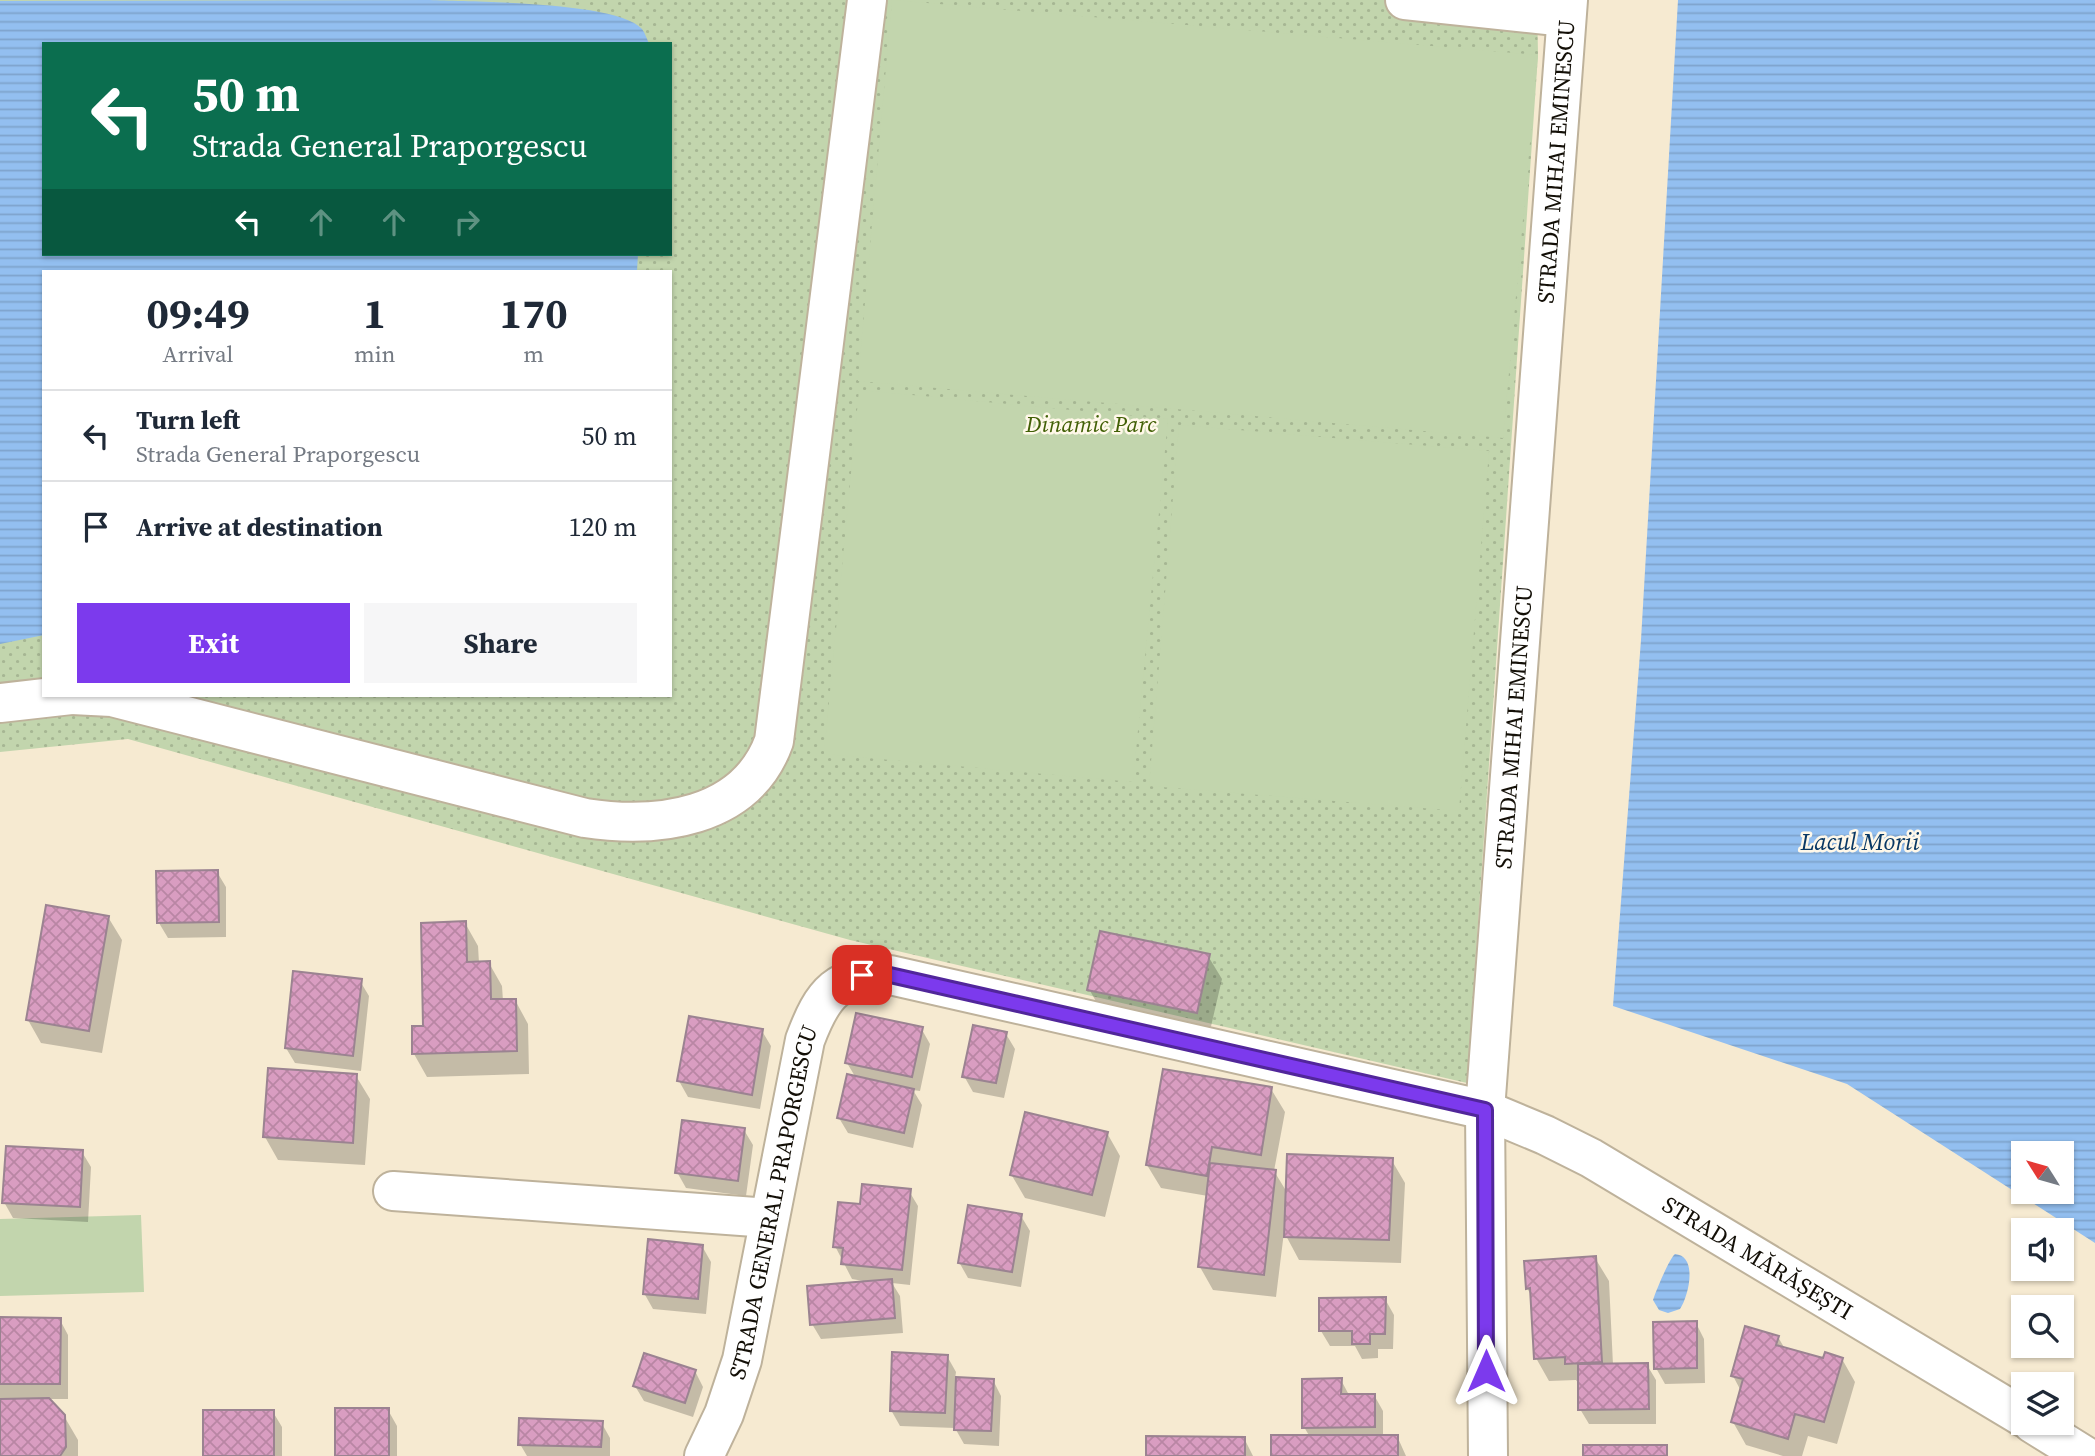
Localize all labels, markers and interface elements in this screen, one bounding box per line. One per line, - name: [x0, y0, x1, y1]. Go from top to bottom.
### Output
- street label: STRADA MIHAI EMINESCU: [1529, 19, 1582, 305]
- text: 50 m: [192, 60, 300, 127]
- icon: left: [77, 70, 168, 161]
- text: Strada General Praporgescu: [192, 124, 587, 168]
- icon: left: [229, 203, 267, 241]
- icon: ahead: [302, 203, 340, 241]
- icon: ahead: [375, 203, 413, 241]
- icon: right: [448, 203, 486, 241]
- text: 09:49: [146, 284, 250, 342]
- text: 1: [363, 284, 386, 342]
- text: 170: [500, 284, 568, 342]
- text: Arrival: [162, 338, 233, 370]
- text: min: [354, 338, 395, 370]
- text: m: [523, 338, 544, 370]
- text: Turn left: [136, 402, 240, 438]
- park label: Dinamic Parc: [1024, 408, 1157, 440]
- icon: left: [77, 417, 115, 455]
- text: 50 m: [582, 418, 637, 454]
- text: Strada General Praporgescu: [136, 438, 420, 470]
- icon: arrive: [77, 508, 115, 546]
- text: Arrive at destination: [136, 509, 383, 545]
- text: 120 m: [569, 509, 637, 545]
- street label: STRADA MIHAI EMINESCU: [1487, 584, 1540, 870]
- button: Exit: [77, 603, 350, 683]
- button: Share: [364, 603, 637, 683]
- water label: Lacul Morii: [1800, 825, 1920, 858]
- pin: [832, 945, 892, 1005]
- icon: arrive: [843, 956, 881, 994]
- street label: STRADA GENERAL PRAPORGESCU: [721, 1020, 825, 1384]
- north arrow: [2011, 1141, 2074, 1204]
- map controls: [2011, 1141, 2074, 1435]
- street label: STRADA MĂRĂȘEȘTI: [1656, 1188, 1859, 1327]
- button: sound: [2011, 1218, 2074, 1281]
- button: search: [2011, 1295, 2074, 1358]
- position arrow: [1449, 1334, 1523, 1408]
- button: layers: [2011, 1372, 2074, 1435]

